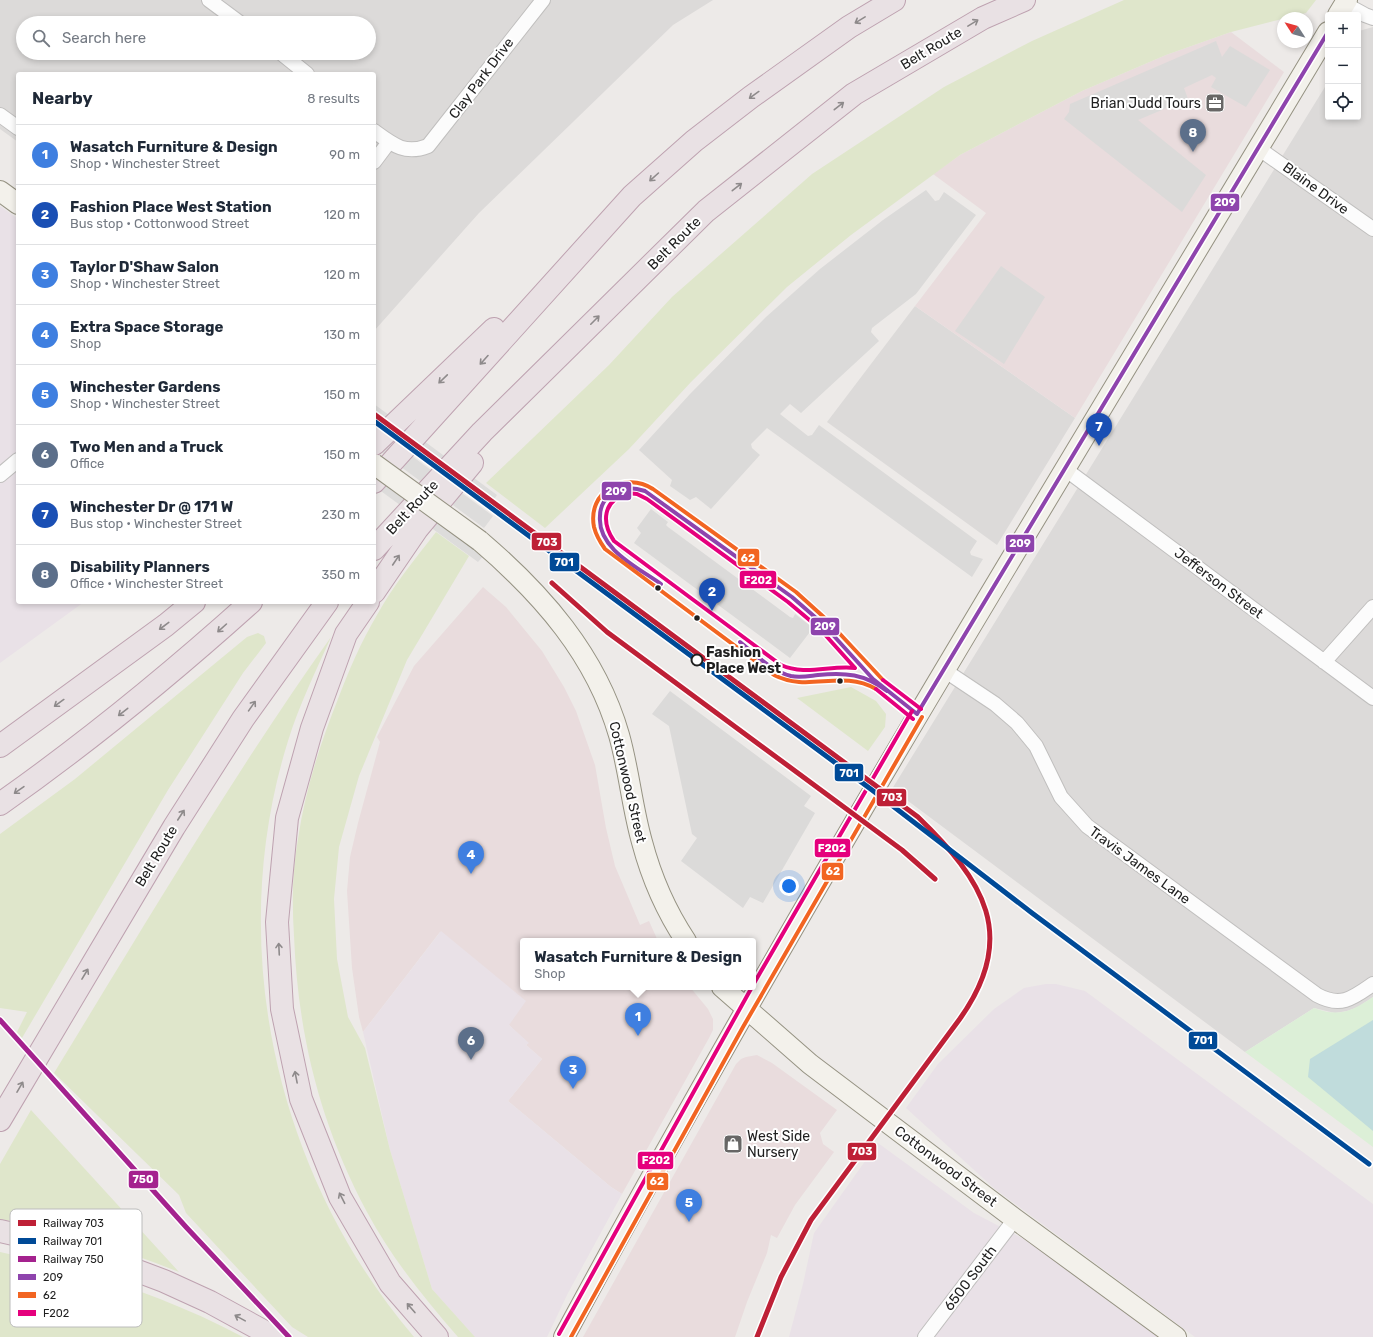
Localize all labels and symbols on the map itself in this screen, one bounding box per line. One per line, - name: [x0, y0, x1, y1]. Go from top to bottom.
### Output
- north arrow: [1277, 12, 1313, 48]
- one-way arrow: [854, 17, 866, 25]
- one-way arrow: [967, 19, 979, 27]
- street label: Belt Route: [898, 23, 965, 73]
- street label: Clay Park Drive: [445, 34, 518, 122]
- one-way arrow: [749, 91, 760, 99]
- office icon: Brian Judd Tours: [1204, 92, 1226, 114]
- place label: Brian Judd Tours: [1091, 95, 1201, 112]
- one-way arrow: [833, 102, 844, 111]
- pin: 8: [1180, 119, 1206, 152]
- street label: Blaine Drive: [1279, 159, 1352, 218]
- one-way arrow: [648, 173, 659, 182]
- one-way arrow: [731, 182, 742, 191]
- line badge: 209: [1210, 193, 1240, 212]
- text: 209: [1214, 196, 1236, 209]
- street label: Belt Route: [644, 213, 705, 274]
- one-way arrow: [590, 315, 600, 325]
- one-way arrow: [479, 355, 489, 365]
- one-way arrow: [437, 374, 448, 383]
- pin: 7: [1086, 413, 1112, 446]
- street label: Belt Route: [383, 476, 442, 538]
- line badge: 209: [601, 481, 632, 501]
- text: 209: [605, 485, 627, 498]
- line badge: 703: [531, 532, 562, 551]
- line badge: 209: [1005, 534, 1035, 553]
- text: 703: [536, 536, 558, 549]
- text: 209: [1009, 537, 1031, 550]
- street label: Jefferson Street: [1171, 544, 1267, 623]
- line badge: 62: [737, 548, 760, 567]
- line badge: 701: [549, 552, 580, 572]
- text: 62: [741, 552, 755, 565]
- one-way arrow: [392, 555, 400, 566]
- text: 701: [554, 556, 574, 569]
- line badge: F202: [739, 570, 777, 589]
- text: F202: [744, 574, 772, 587]
- pin: 2: [699, 578, 725, 611]
- unlabelled marker: [653, 583, 663, 593]
- unlabelled marker: [692, 613, 702, 623]
- line badge: 209: [810, 617, 840, 636]
- text: 209: [814, 620, 836, 633]
- one-way arrow: [158, 622, 169, 631]
- one-way arrow: [217, 623, 227, 633]
- place label: Fashion Place West: [706, 644, 782, 677]
- marker: Fashion Place West: [690, 653, 704, 667]
- unlabelled marker: [835, 676, 845, 686]
- one-way arrow: [53, 699, 64, 707]
- one-way arrow: [248, 701, 256, 712]
- one-way arrow: [117, 707, 128, 716]
- street label: Cottonwood Street: [605, 720, 650, 845]
- line badge: 701: [834, 763, 864, 782]
- text: 701: [839, 767, 859, 780]
- one-way arrow: [14, 786, 25, 794]
- line badge: 703: [876, 788, 907, 807]
- text: 703: [881, 791, 903, 804]
- one-way arrow: [177, 810, 185, 821]
- street label: Belt Route: [132, 822, 181, 890]
- street label: Travis James Lane: [1086, 823, 1194, 908]
- line badge: F202: [814, 838, 851, 858]
- pin: 4: [458, 841, 484, 874]
- text: F202: [818, 842, 846, 855]
- line badge: 62: [821, 862, 844, 881]
- text: 62: [826, 865, 840, 878]
- your location: [779, 876, 799, 896]
- one-way arrow: [275, 943, 282, 956]
- one-way arrow: [82, 968, 90, 980]
- pin: 1: [625, 1003, 651, 1036]
- pin: 6: [458, 1027, 484, 1060]
- line badge: 701: [1188, 1031, 1218, 1050]
- text: 701: [1193, 1034, 1213, 1047]
- pin: 3: [560, 1056, 586, 1089]
- one-way arrow: [292, 1071, 300, 1084]
- one-way arrow: [16, 1081, 24, 1093]
- street label: Cottonwood Street: [891, 1122, 1001, 1211]
- place label: West Side Nursery: [747, 1128, 810, 1161]
- shop icon: West Side Nursery: [722, 1133, 744, 1155]
- line badge: 703: [847, 1142, 877, 1161]
- text: 703: [851, 1145, 873, 1158]
- line badge: F202: [637, 1151, 674, 1170]
- text: F202: [642, 1154, 670, 1167]
- line badge: 750: [128, 1170, 159, 1189]
- line badge: 62: [646, 1172, 669, 1191]
- text: 750: [133, 1173, 153, 1186]
- text: 62: [650, 1175, 664, 1188]
- pin: 5: [676, 1189, 702, 1222]
- one-way arrow: [337, 1193, 345, 1205]
- legend: [10, 1209, 142, 1327]
- text: Railway 703: [43, 1217, 104, 1230]
- text: Railway 701: [43, 1235, 102, 1248]
- street label: 6500 South: [940, 1242, 1000, 1314]
- text: Railway 750: [43, 1253, 104, 1266]
- text: 209: [43, 1271, 63, 1284]
- text: 62: [43, 1289, 56, 1302]
- one-way arrow: [407, 1302, 416, 1313]
- text: F202: [43, 1307, 69, 1320]
- one-way arrow: [234, 1314, 246, 1321]

